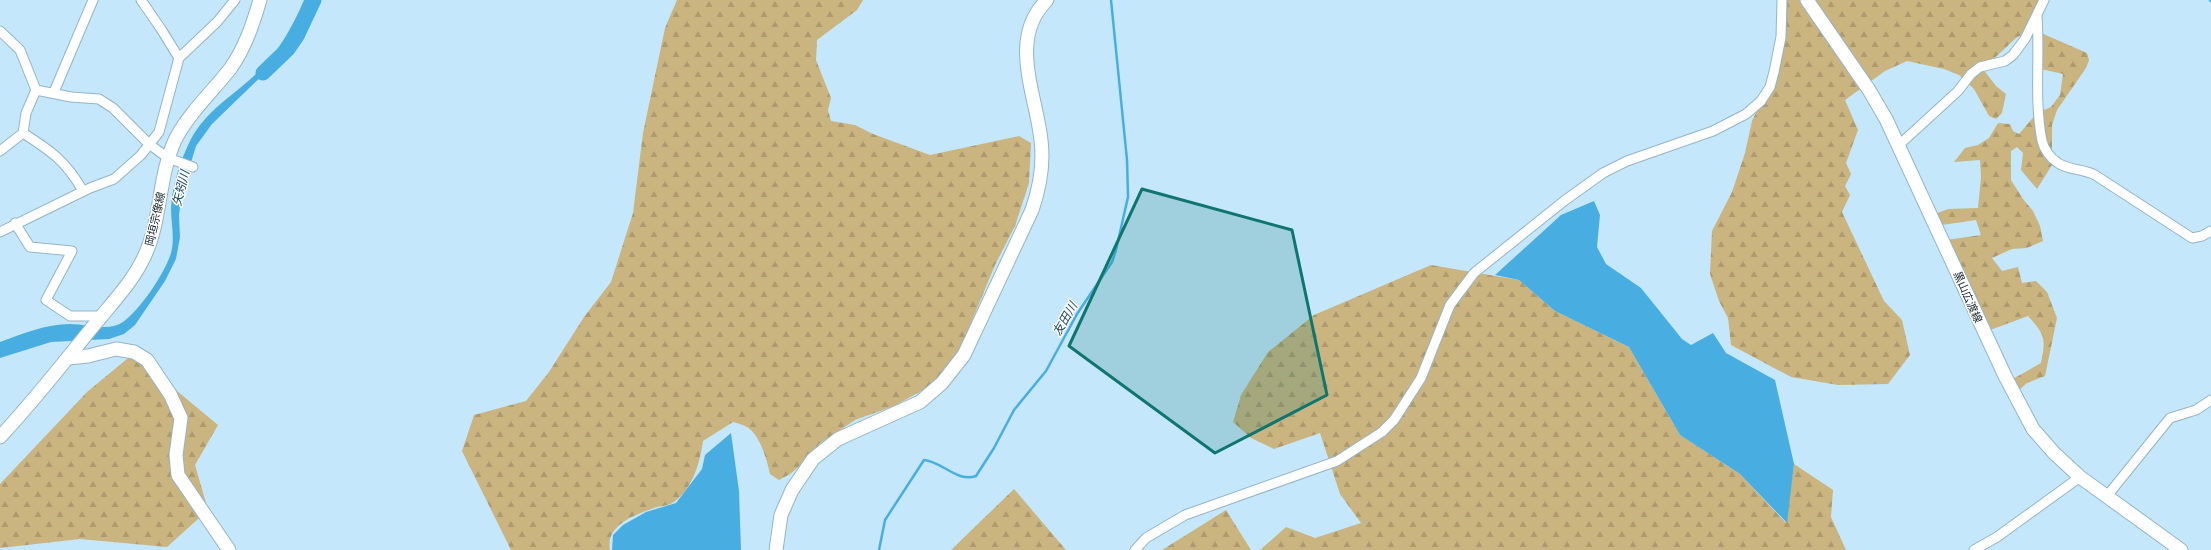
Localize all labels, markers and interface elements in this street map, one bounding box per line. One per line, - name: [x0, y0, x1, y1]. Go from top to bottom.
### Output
- water label: 矢矧川: [170, 167, 195, 208]
- street label: 岡垣宗像線: [143, 191, 169, 248]
- street label: 黒山広渡線: [1950, 269, 1985, 325]
- water label: 友田川: [1050, 298, 1083, 339]

